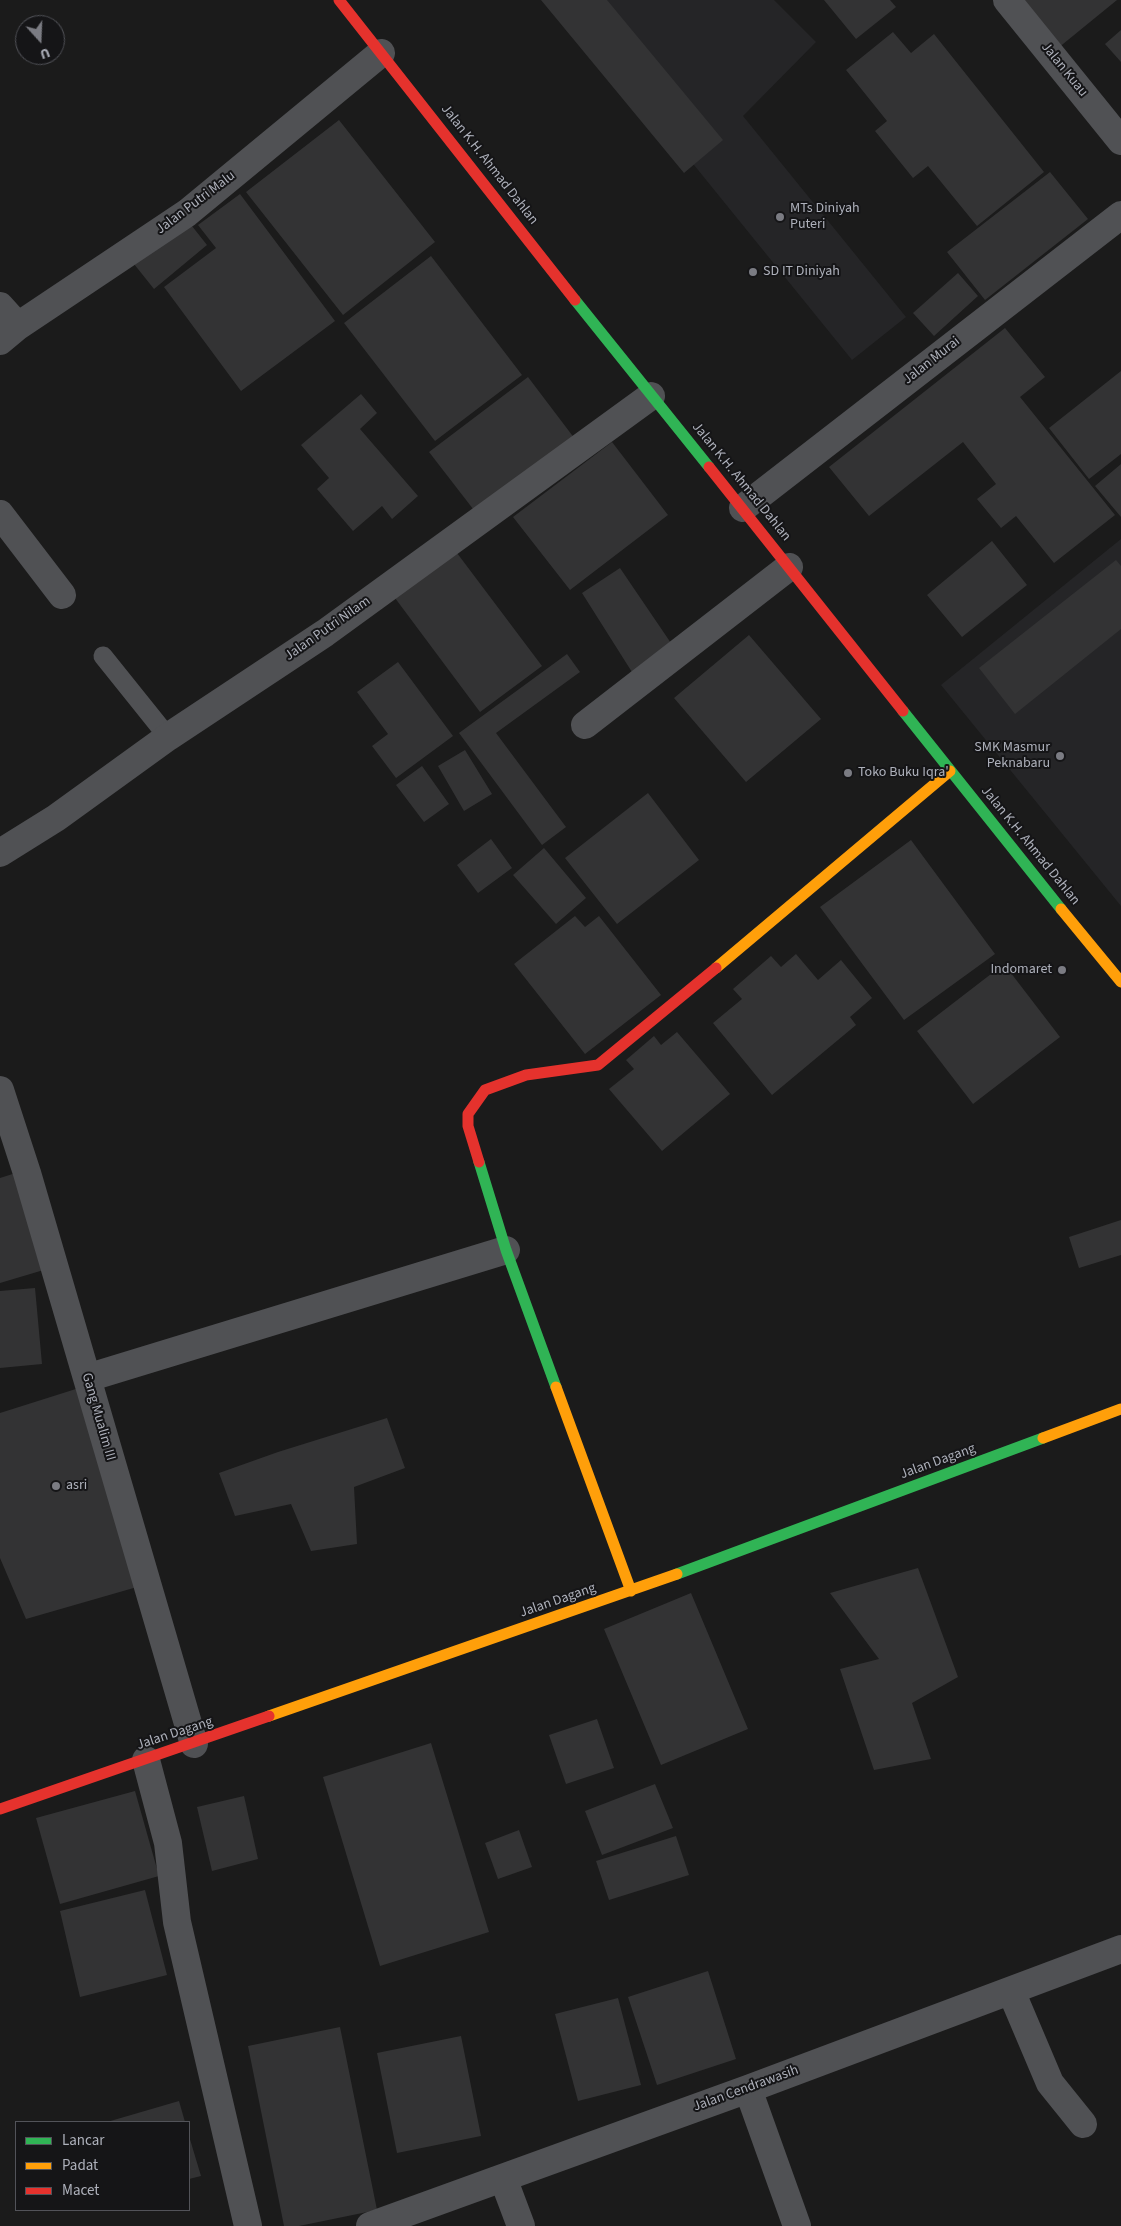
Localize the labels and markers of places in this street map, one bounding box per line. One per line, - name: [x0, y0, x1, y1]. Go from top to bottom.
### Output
- place label: MTs Diniyah Puteri: [790, 201, 860, 233]
- marker: MTs Diniyah Puteri: [774, 211, 786, 223]
- place label: SD IT Diniyah: [763, 264, 840, 280]
- marker: SD IT Diniyah: [747, 266, 759, 278]
- place label: SMK Masmur Peknabaru: [974, 740, 1050, 772]
- marker: SMK Masmur Peknabaru: [1054, 750, 1066, 762]
- place label: Toko Buku Iqra': [858, 765, 949, 781]
- marker: Toko Buku Iqra': [842, 767, 854, 779]
- place label: Indomaret: [990, 962, 1052, 978]
- marker: Indomaret: [1056, 964, 1068, 976]
- place label: asri: [66, 1478, 87, 1494]
- marker: asri: [50, 1480, 62, 1492]

